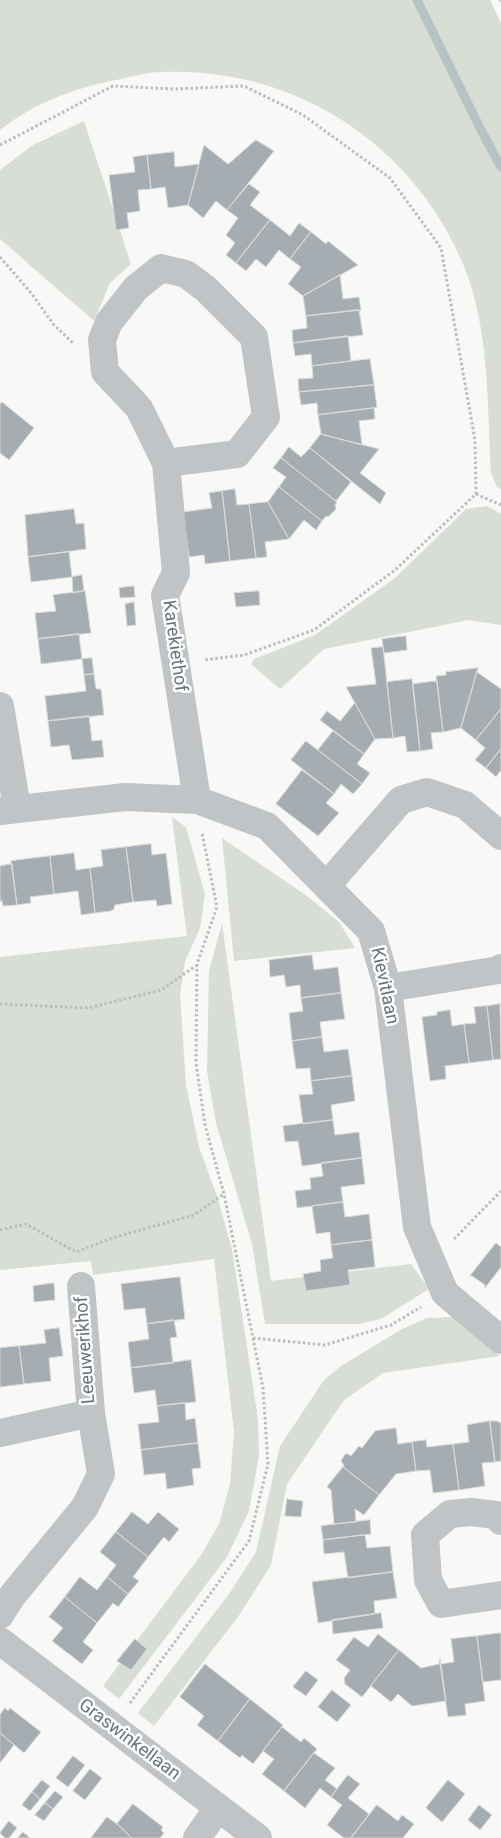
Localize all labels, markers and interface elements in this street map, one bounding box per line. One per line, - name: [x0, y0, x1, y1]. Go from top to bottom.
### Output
- street label: Karekiethof: [157, 599, 191, 693]
- street label: Kievitlaan: [365, 946, 403, 1026]
- street label: Leeuwerikhof: [71, 1295, 101, 1405]
- street label: Graswinkellaan: [74, 1695, 184, 1785]

